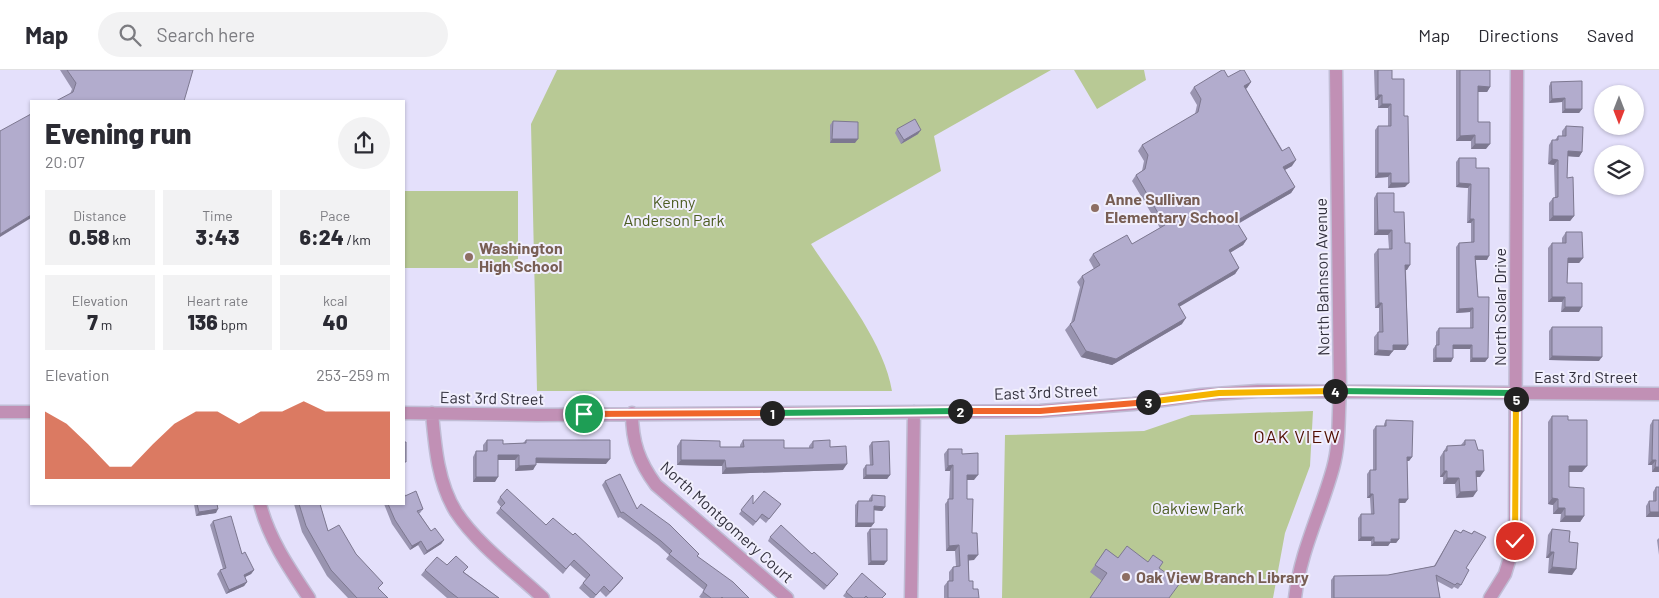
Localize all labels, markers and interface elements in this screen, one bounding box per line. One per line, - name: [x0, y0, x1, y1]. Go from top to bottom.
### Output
- search box: [98, 12, 448, 57]
- text: Map: [25, 20, 68, 49]
- icon: search: [116, 21, 144, 49]
- text: Search here: [156, 23, 255, 46]
- text: Map: [1418, 24, 1450, 46]
- text: Directions: [1478, 24, 1559, 46]
- text: Saved: [1587, 24, 1634, 46]
- north arrow: [1594, 85, 1644, 135]
- map controls: [1594, 85, 1644, 195]
- text: Evening run: [45, 116, 191, 150]
- button: share: [338, 117, 390, 169]
- button: layers: [1594, 145, 1644, 195]
- text: 20:07: [45, 152, 85, 171]
- place label: Anne Sullivan Elementary School: [1105, 189, 1239, 226]
- park label: Kenny Anderson Park: [624, 192, 724, 229]
- street label: North Bahnson Avenue: [1311, 198, 1332, 356]
- marker: Anne Sullivan Elementary School: [1089, 202, 1101, 214]
- text: Distance: [73, 207, 127, 224]
- text: Time: [202, 207, 233, 224]
- text: Pace: [320, 207, 350, 224]
- text: 0.58: [69, 224, 109, 249]
- text: 3:43: [196, 224, 239, 249]
- text: 6:24: [300, 224, 344, 249]
- text: km: [109, 231, 131, 248]
- text: /km: [344, 231, 371, 248]
- place label: Washington High School: [479, 238, 563, 275]
- street label: North Solar Drive: [1490, 248, 1509, 366]
- marker: Washington High School: [463, 251, 475, 263]
- text: Elevation: [72, 292, 128, 309]
- text: Heart rate: [187, 292, 248, 309]
- text: kcal: [323, 292, 347, 309]
- text: 7: [87, 309, 98, 334]
- text: 136: [187, 309, 218, 334]
- text: 40: [323, 309, 348, 334]
- text: m: [98, 316, 112, 333]
- text: bpm: [218, 316, 248, 333]
- text: Elevation: [45, 365, 109, 384]
- text: 253–259 m: [316, 365, 390, 384]
- street label: East 3rd Street: [1534, 367, 1638, 386]
- pin: 4: [1322, 378, 1348, 404]
- street label: East 3rd Street: [994, 380, 1098, 403]
- text: 4: [1331, 383, 1340, 400]
- pin: 5: [1504, 386, 1528, 412]
- street label: East 3rd Street: [440, 387, 544, 408]
- pin: 3: [1136, 390, 1160, 414]
- text: 5: [1513, 391, 1520, 408]
- pin: [563, 393, 605, 435]
- text: 3: [1145, 394, 1152, 411]
- pin: 2: [948, 398, 972, 424]
- icon: arrive: [570, 400, 598, 428]
- pin: 1: [760, 400, 784, 426]
- text: 2: [957, 403, 964, 420]
- text: 1: [770, 405, 775, 422]
- district label: OAK VIEW: [1254, 425, 1340, 447]
- street label: North Montgomery Court: [657, 457, 798, 586]
- park label: Oakview Park: [1152, 498, 1244, 517]
- pin: [1494, 520, 1536, 562]
- icon: check: [1501, 527, 1529, 555]
- place label: Oak View Branch Library: [1136, 567, 1309, 586]
- marker: Oak View Branch Library: [1120, 571, 1132, 583]

